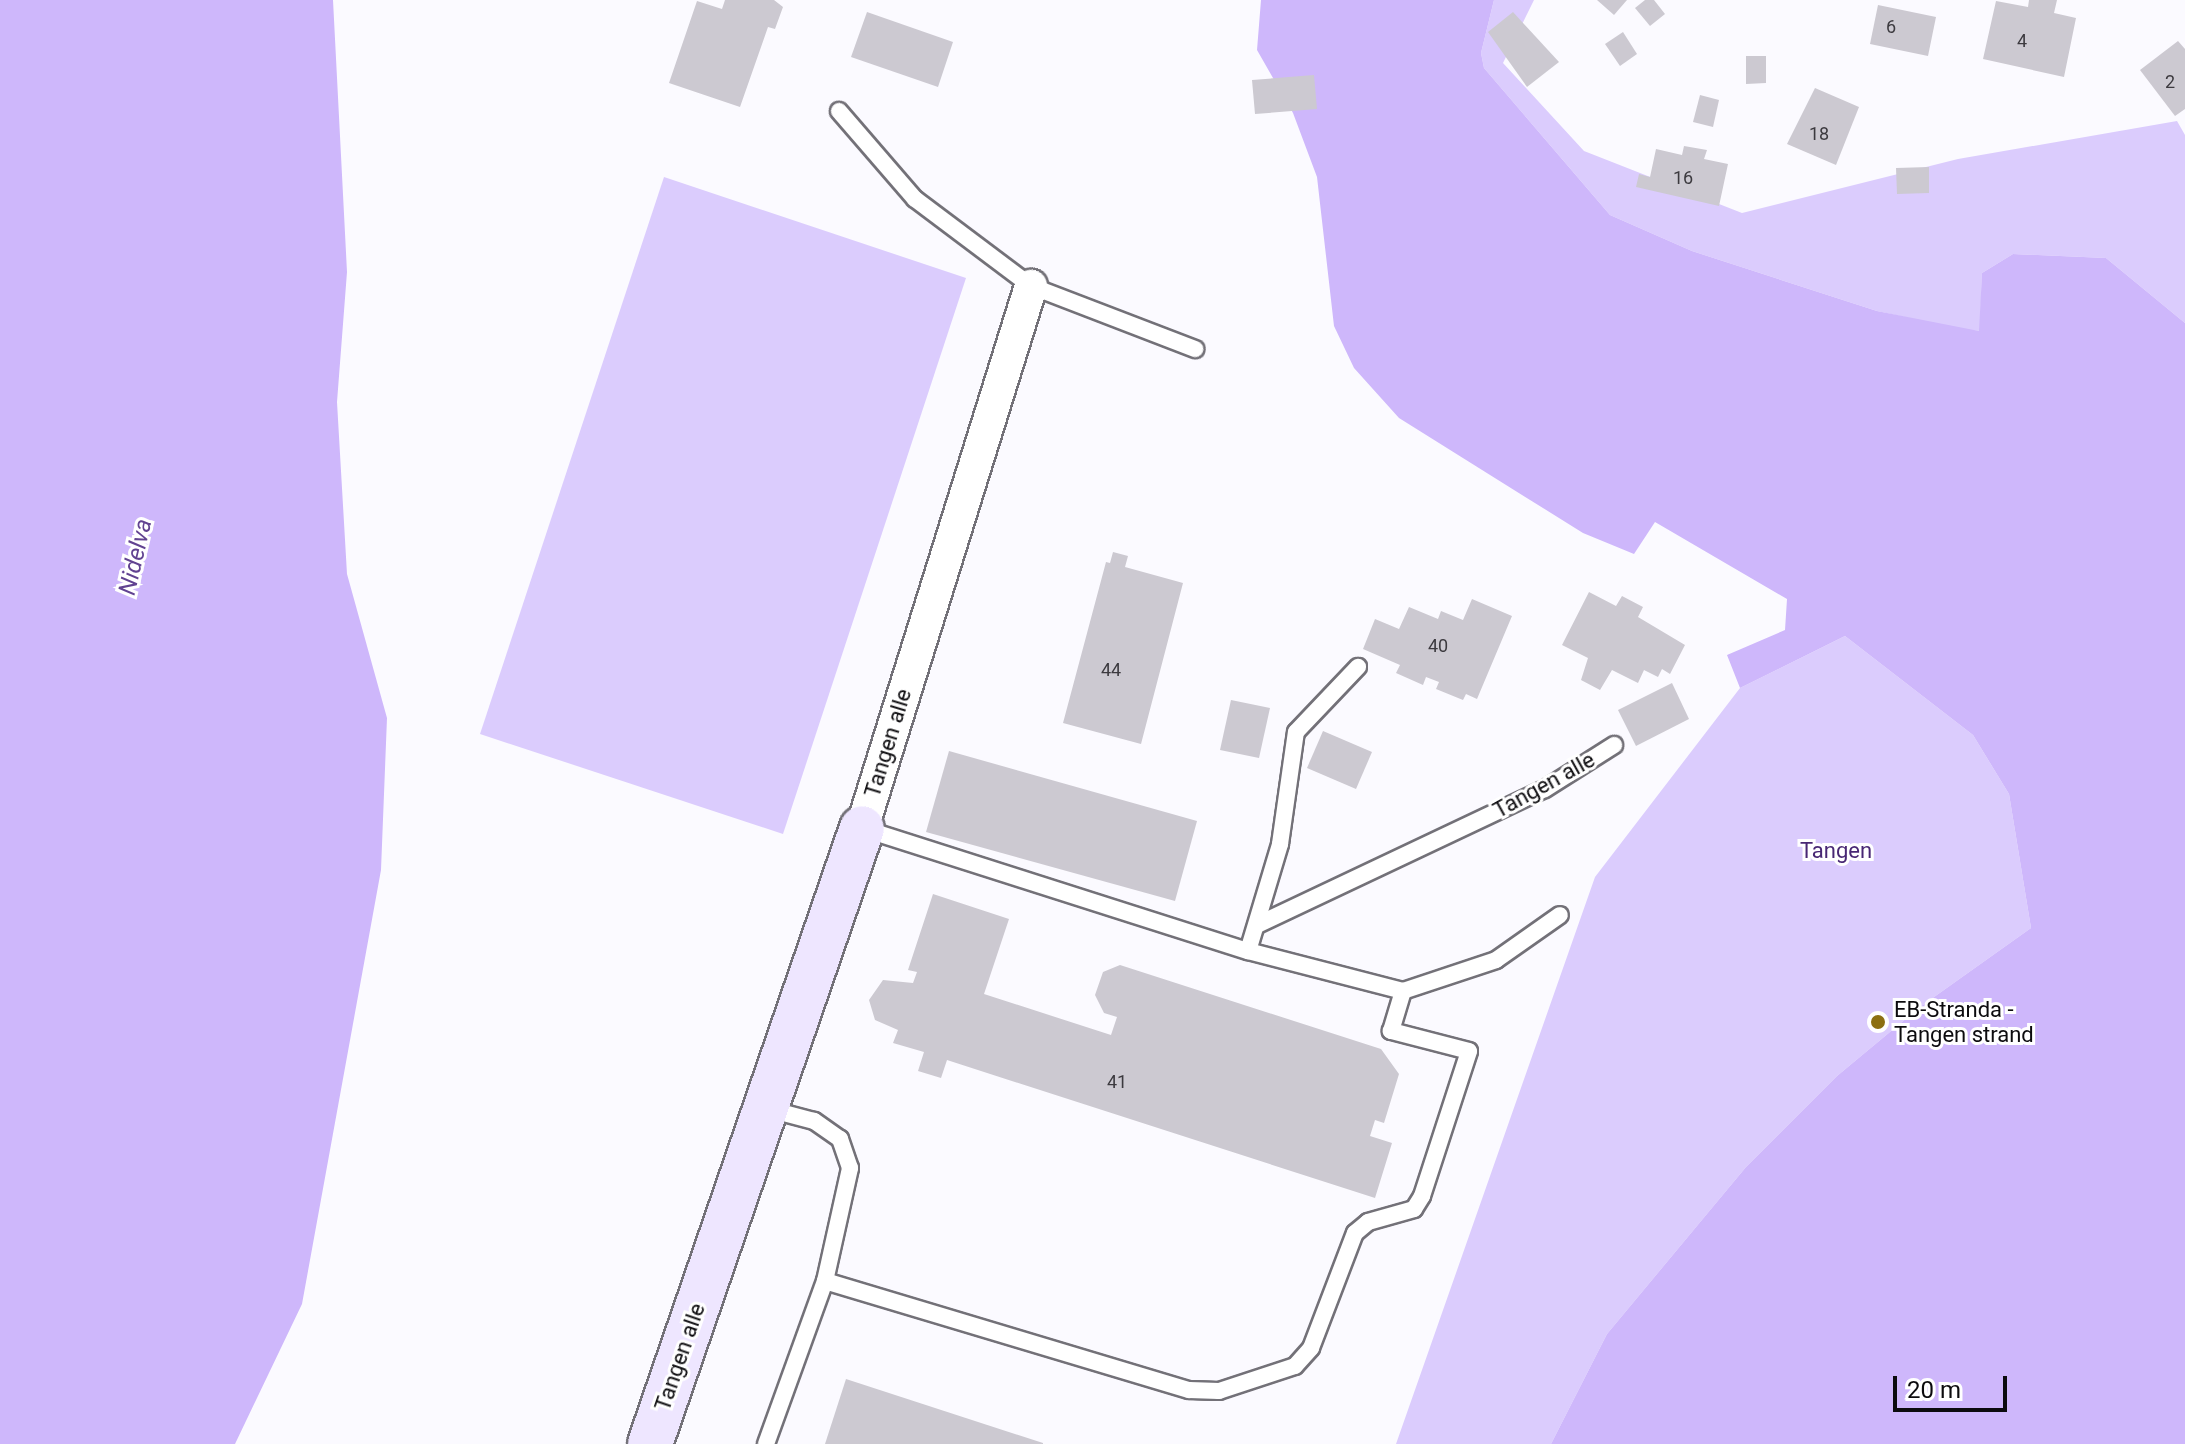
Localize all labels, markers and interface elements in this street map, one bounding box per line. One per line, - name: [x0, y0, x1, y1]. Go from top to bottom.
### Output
- house number: 6: [1886, 16, 1896, 38]
- house number: 4: [2017, 30, 2027, 52]
- house number: 2: [2165, 71, 2175, 93]
- house number: 18: [1809, 123, 1829, 145]
- house number: 16: [1673, 167, 1693, 189]
- water label: Nidelva: [113, 516, 159, 598]
- house number: 40: [1428, 635, 1448, 657]
- house number: 44: [1101, 659, 1121, 681]
- street label: Tangen alle: [859, 686, 917, 800]
- street label: Tangen alle: [1489, 746, 1599, 824]
- park label: Tangen: [1800, 838, 1872, 864]
- place label: EB-Stranda - Tangen strand: [1894, 996, 2034, 1048]
- marker: EB-Stranda - Tangen strand: [1869, 1013, 1887, 1031]
- house number: 41: [1107, 1071, 1127, 1093]
- street label: Tangen alle: [649, 1300, 711, 1414]
- scale bar: [1897, 1360, 2011, 1410]
- text: 20 m: [1907, 1376, 1961, 1404]

